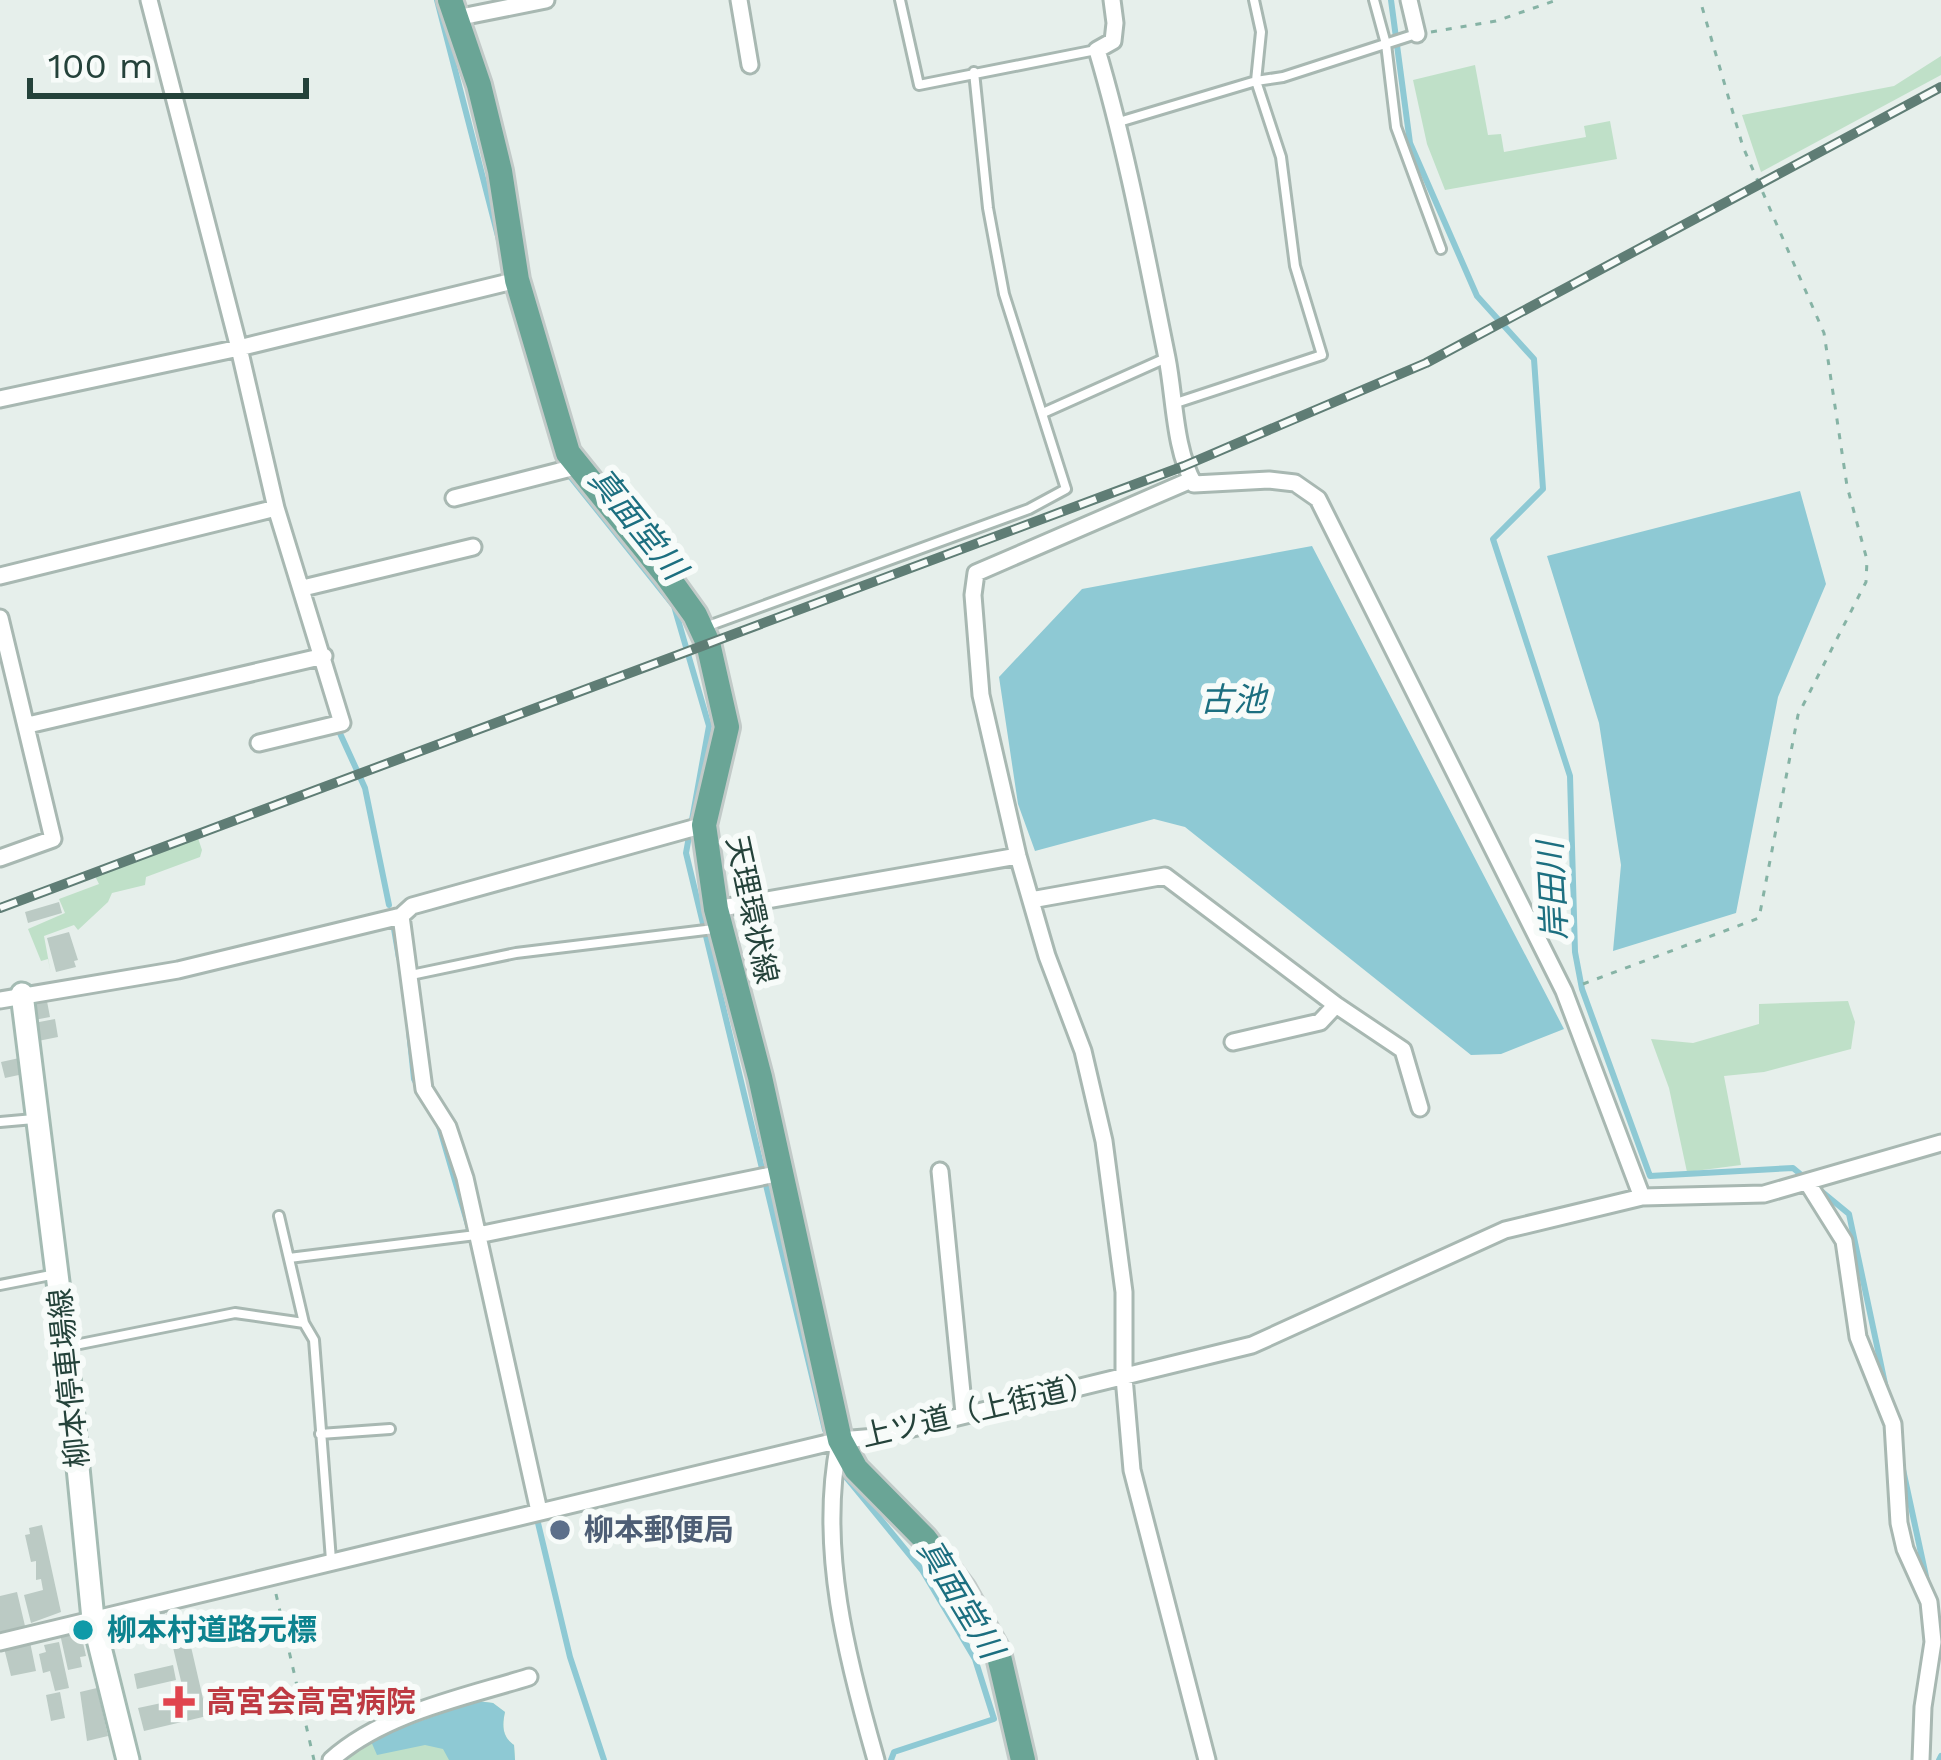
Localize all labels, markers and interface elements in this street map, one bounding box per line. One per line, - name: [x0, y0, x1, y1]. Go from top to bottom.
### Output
- scale bar: [30, 24, 306, 98]
- text: 100 m: [48, 45, 153, 87]
- water label: 真面堂川: [581, 460, 696, 589]
- water label: 古池: [1200, 680, 1269, 719]
- street label: 天理環状線: [720, 833, 785, 987]
- water label: 岸田川: [1530, 838, 1575, 941]
- street label: 柳本停車場線: [42, 1287, 95, 1469]
- street label: 上ツ道（上街道）: [858, 1365, 1100, 1454]
- place label: 柳本郵便局: [584, 1512, 734, 1547]
- marker: 柳本郵便局: [547, 1517, 573, 1543]
- water label: 真面堂川: [910, 1532, 1013, 1667]
- place label: 柳本村道路元標: [107, 1612, 317, 1647]
- marker: 柳本村道路元標: [70, 1617, 96, 1643]
- place label: 高宮会高宮病院: [206, 1684, 416, 1719]
- marker: 高宮会高宮病院: [163, 1686, 195, 1718]

